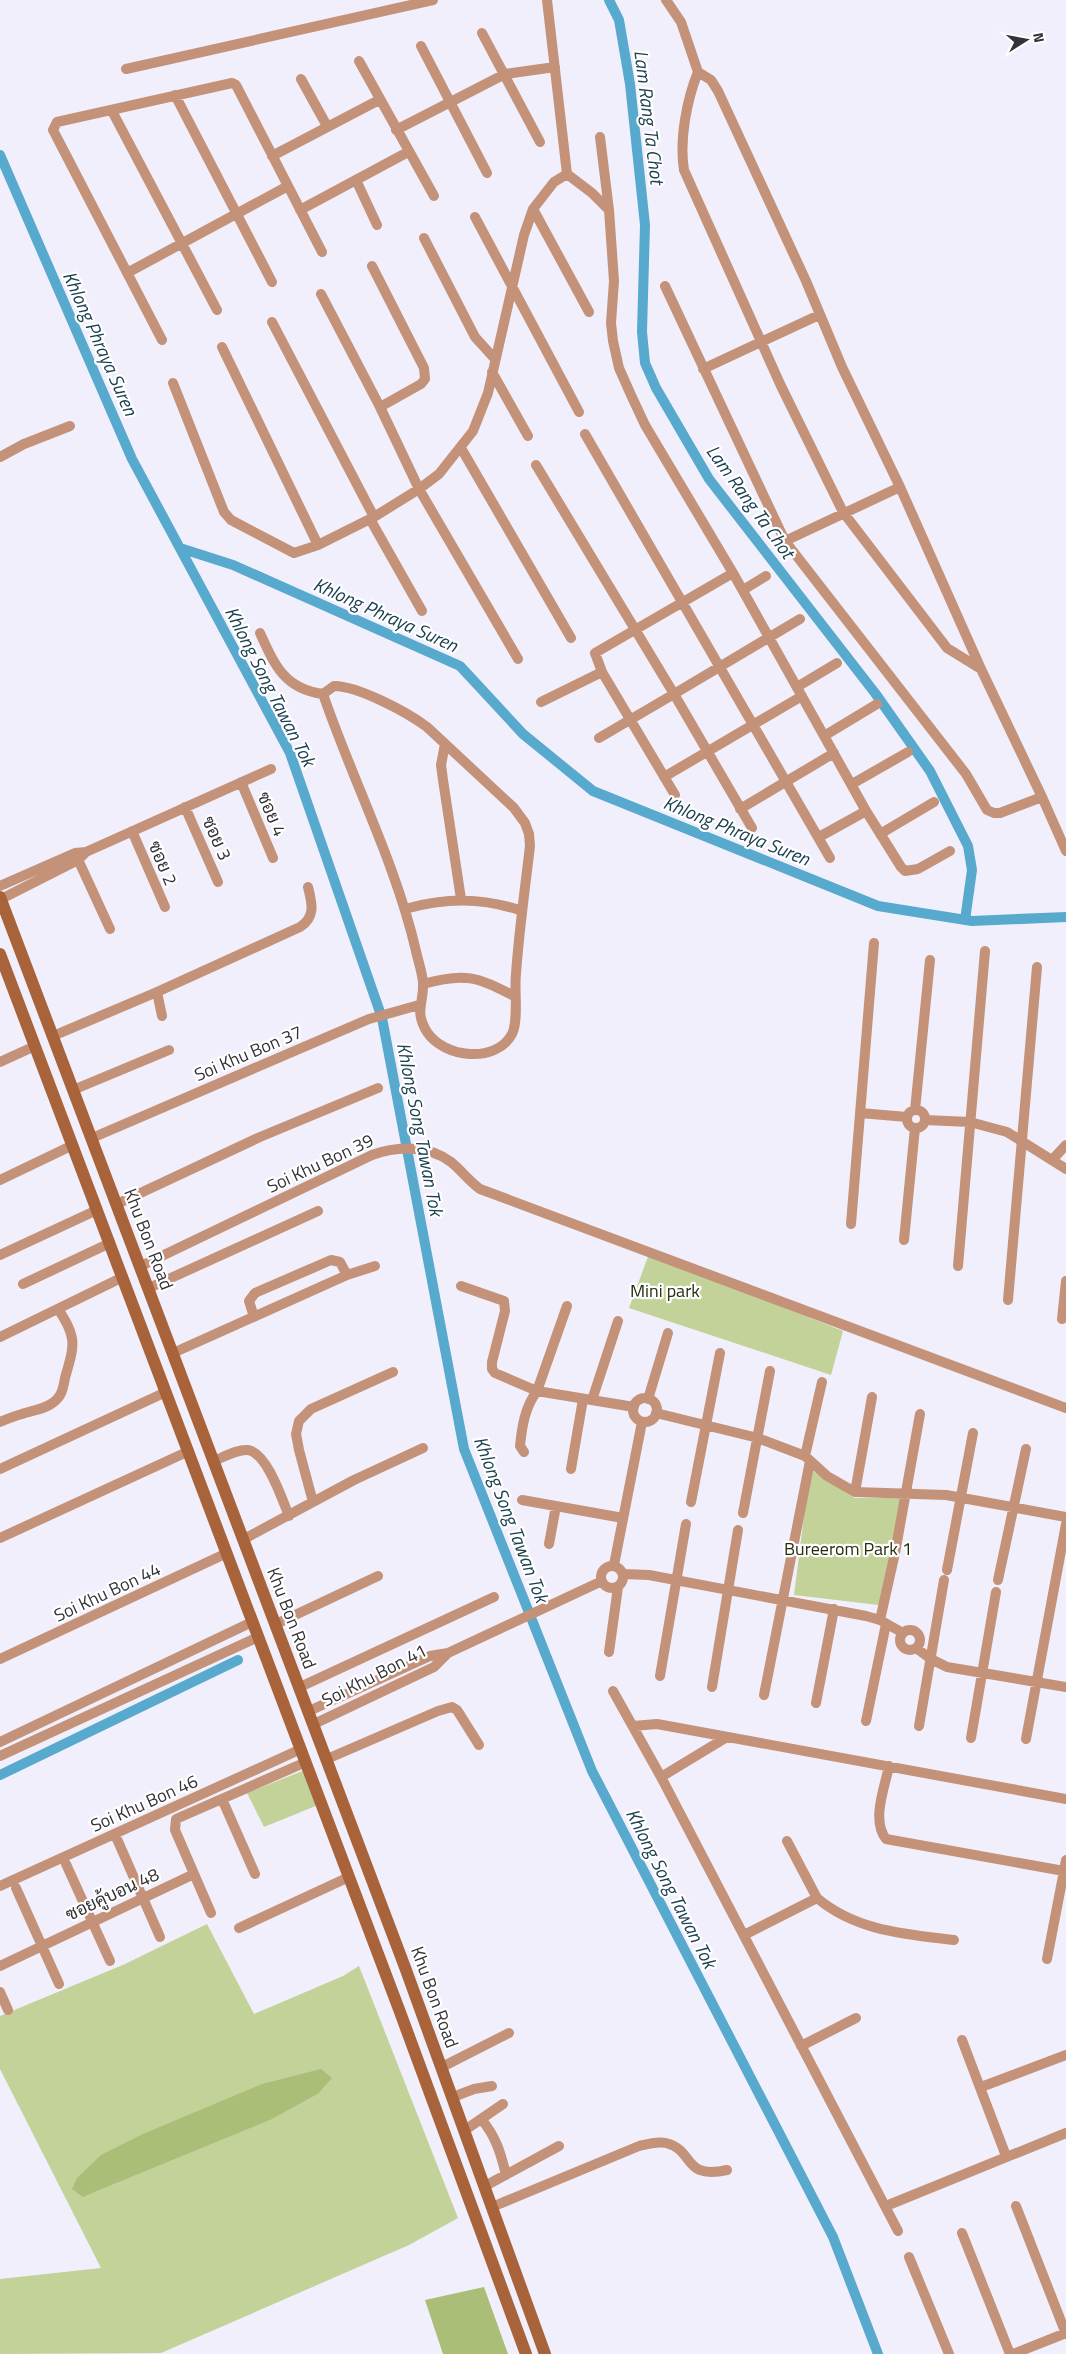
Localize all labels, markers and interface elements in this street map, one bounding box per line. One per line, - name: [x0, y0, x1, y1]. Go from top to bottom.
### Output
- north arrow: [1001, 15, 1051, 65]
- text: N: [1028, 31, 1050, 44]
- water label: Lam Rang Ta Chot: [627, 48, 673, 188]
- water label: Khlong Phraya Suren: [56, 266, 146, 420]
- water label: Lam Rang Ta Chot: [700, 438, 803, 566]
- water label: Khlong Phraya Suren: [309, 569, 463, 659]
- water label: Khlong Song Tawan Tok: [218, 601, 325, 773]
- water label: Khlong Phraya Suren: [659, 787, 815, 873]
- street label: ซอย 4: [251, 788, 293, 840]
- street label: ซอย 3: [195, 811, 239, 865]
- street label: ซอย 2: [142, 837, 184, 889]
- street label: Soi Khu Bon 37: [190, 1018, 306, 1088]
- water label: Khlong Song Tawan Tok: [390, 1040, 452, 1221]
- street label: Soi Khu Bon 39: [262, 1126, 378, 1200]
- street label: Khu Bon Road: [117, 1184, 181, 1294]
- park label: Mini park: [630, 1277, 700, 1304]
- water label: Khlong Song Tawan Tok: [467, 1432, 558, 1609]
- park label: Bureerom Park 1: [784, 1535, 912, 1562]
- street label: Soi Khu Bon 44: [49, 1555, 165, 1629]
- street label: Khu Bon Road: [260, 1563, 324, 1673]
- street label: Soi Khu Bon 41: [317, 1637, 431, 1713]
- street label: Soi Khu Bon 46: [86, 1767, 202, 1839]
- water label: Khlong Song Tawan Tok: [619, 1803, 726, 1975]
- street label: ซอยคู้บอน 48: [61, 1861, 163, 1927]
- street label: Khu Bon Road: [404, 1942, 466, 2052]

